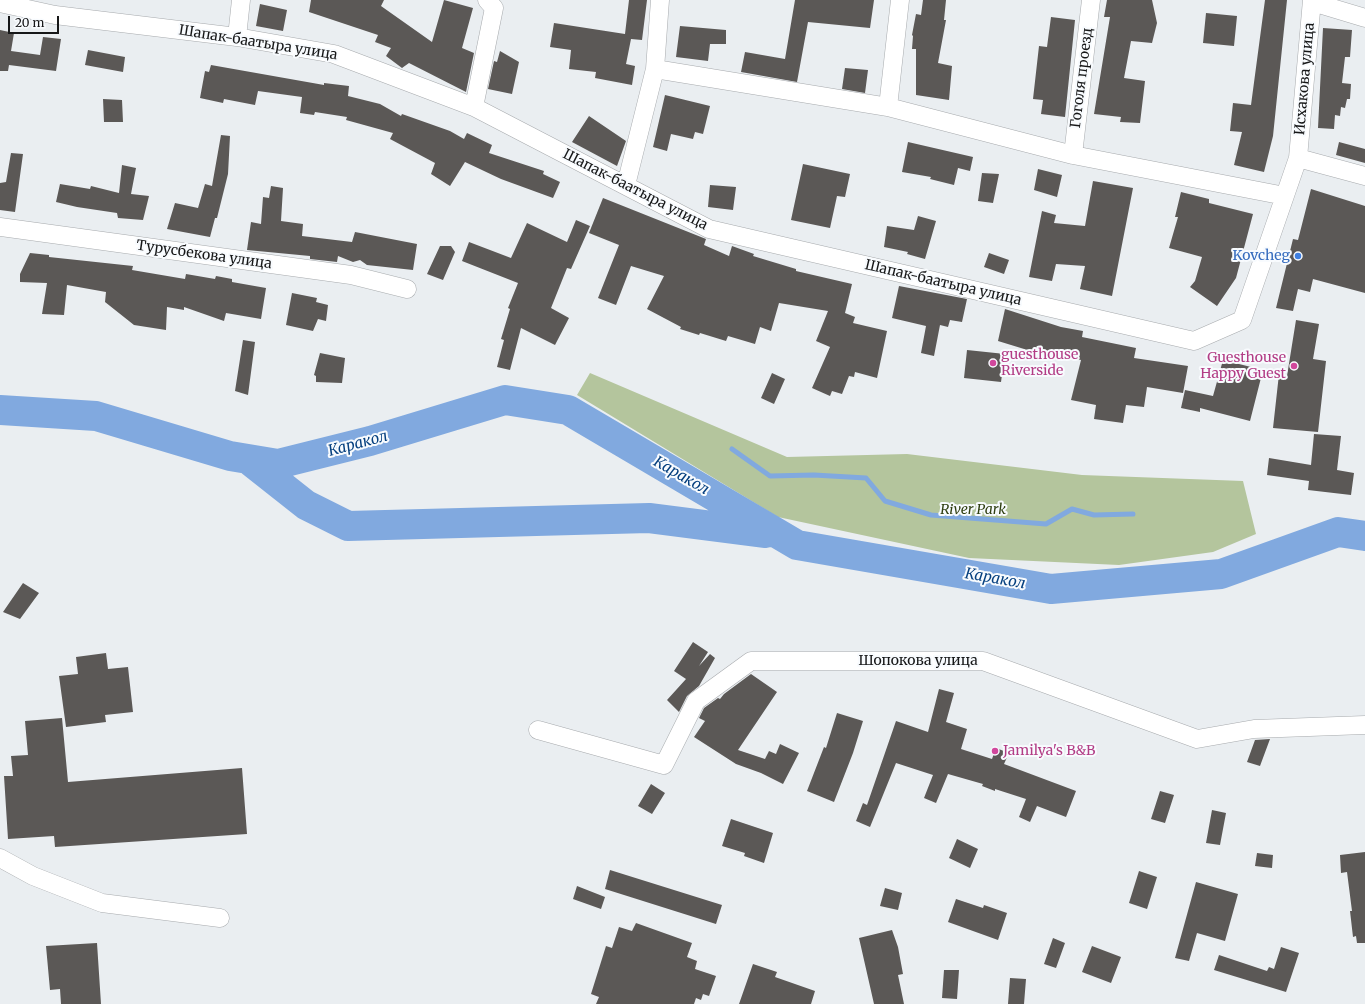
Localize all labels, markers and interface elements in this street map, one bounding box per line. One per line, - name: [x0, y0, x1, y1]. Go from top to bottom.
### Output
- scale bar: [10, 8, 61, 34]
- text: 20 m: [15, 15, 44, 30]
- street label: Шапак-баатыра улица: [177, 22, 339, 64]
- street label: Исхакова улица: [1292, 22, 1318, 136]
- street label: Гоголя проезд: [1067, 27, 1097, 129]
- street label: Шапак-баатыра улица: [560, 146, 710, 234]
- street label: Турусбекова улица: [135, 237, 273, 273]
- place label: Kovcheg: [1232, 248, 1290, 264]
- marker: Kovcheg: [1293, 251, 1303, 261]
- street label: Шапак-баатыра улица: [863, 257, 1023, 309]
- place label: guesthouse Riverside: [1001, 347, 1078, 380]
- place label: Guesthouse Happy Guest: [1200, 350, 1286, 382]
- marker: guesthouse Riverside: [988, 358, 998, 368]
- marker: Guesthouse Happy Guest: [1289, 361, 1299, 371]
- water label: Каракол: [326, 427, 390, 461]
- water label: Каракол: [650, 453, 712, 499]
- park label: River Park: [940, 502, 1006, 518]
- water label: Каракол: [963, 565, 1027, 593]
- street label: Шопокова улица: [858, 653, 978, 669]
- place label: Jamilya's B&B: [1003, 743, 1095, 759]
- marker: Jamilya's B&B: [990, 746, 1000, 756]

